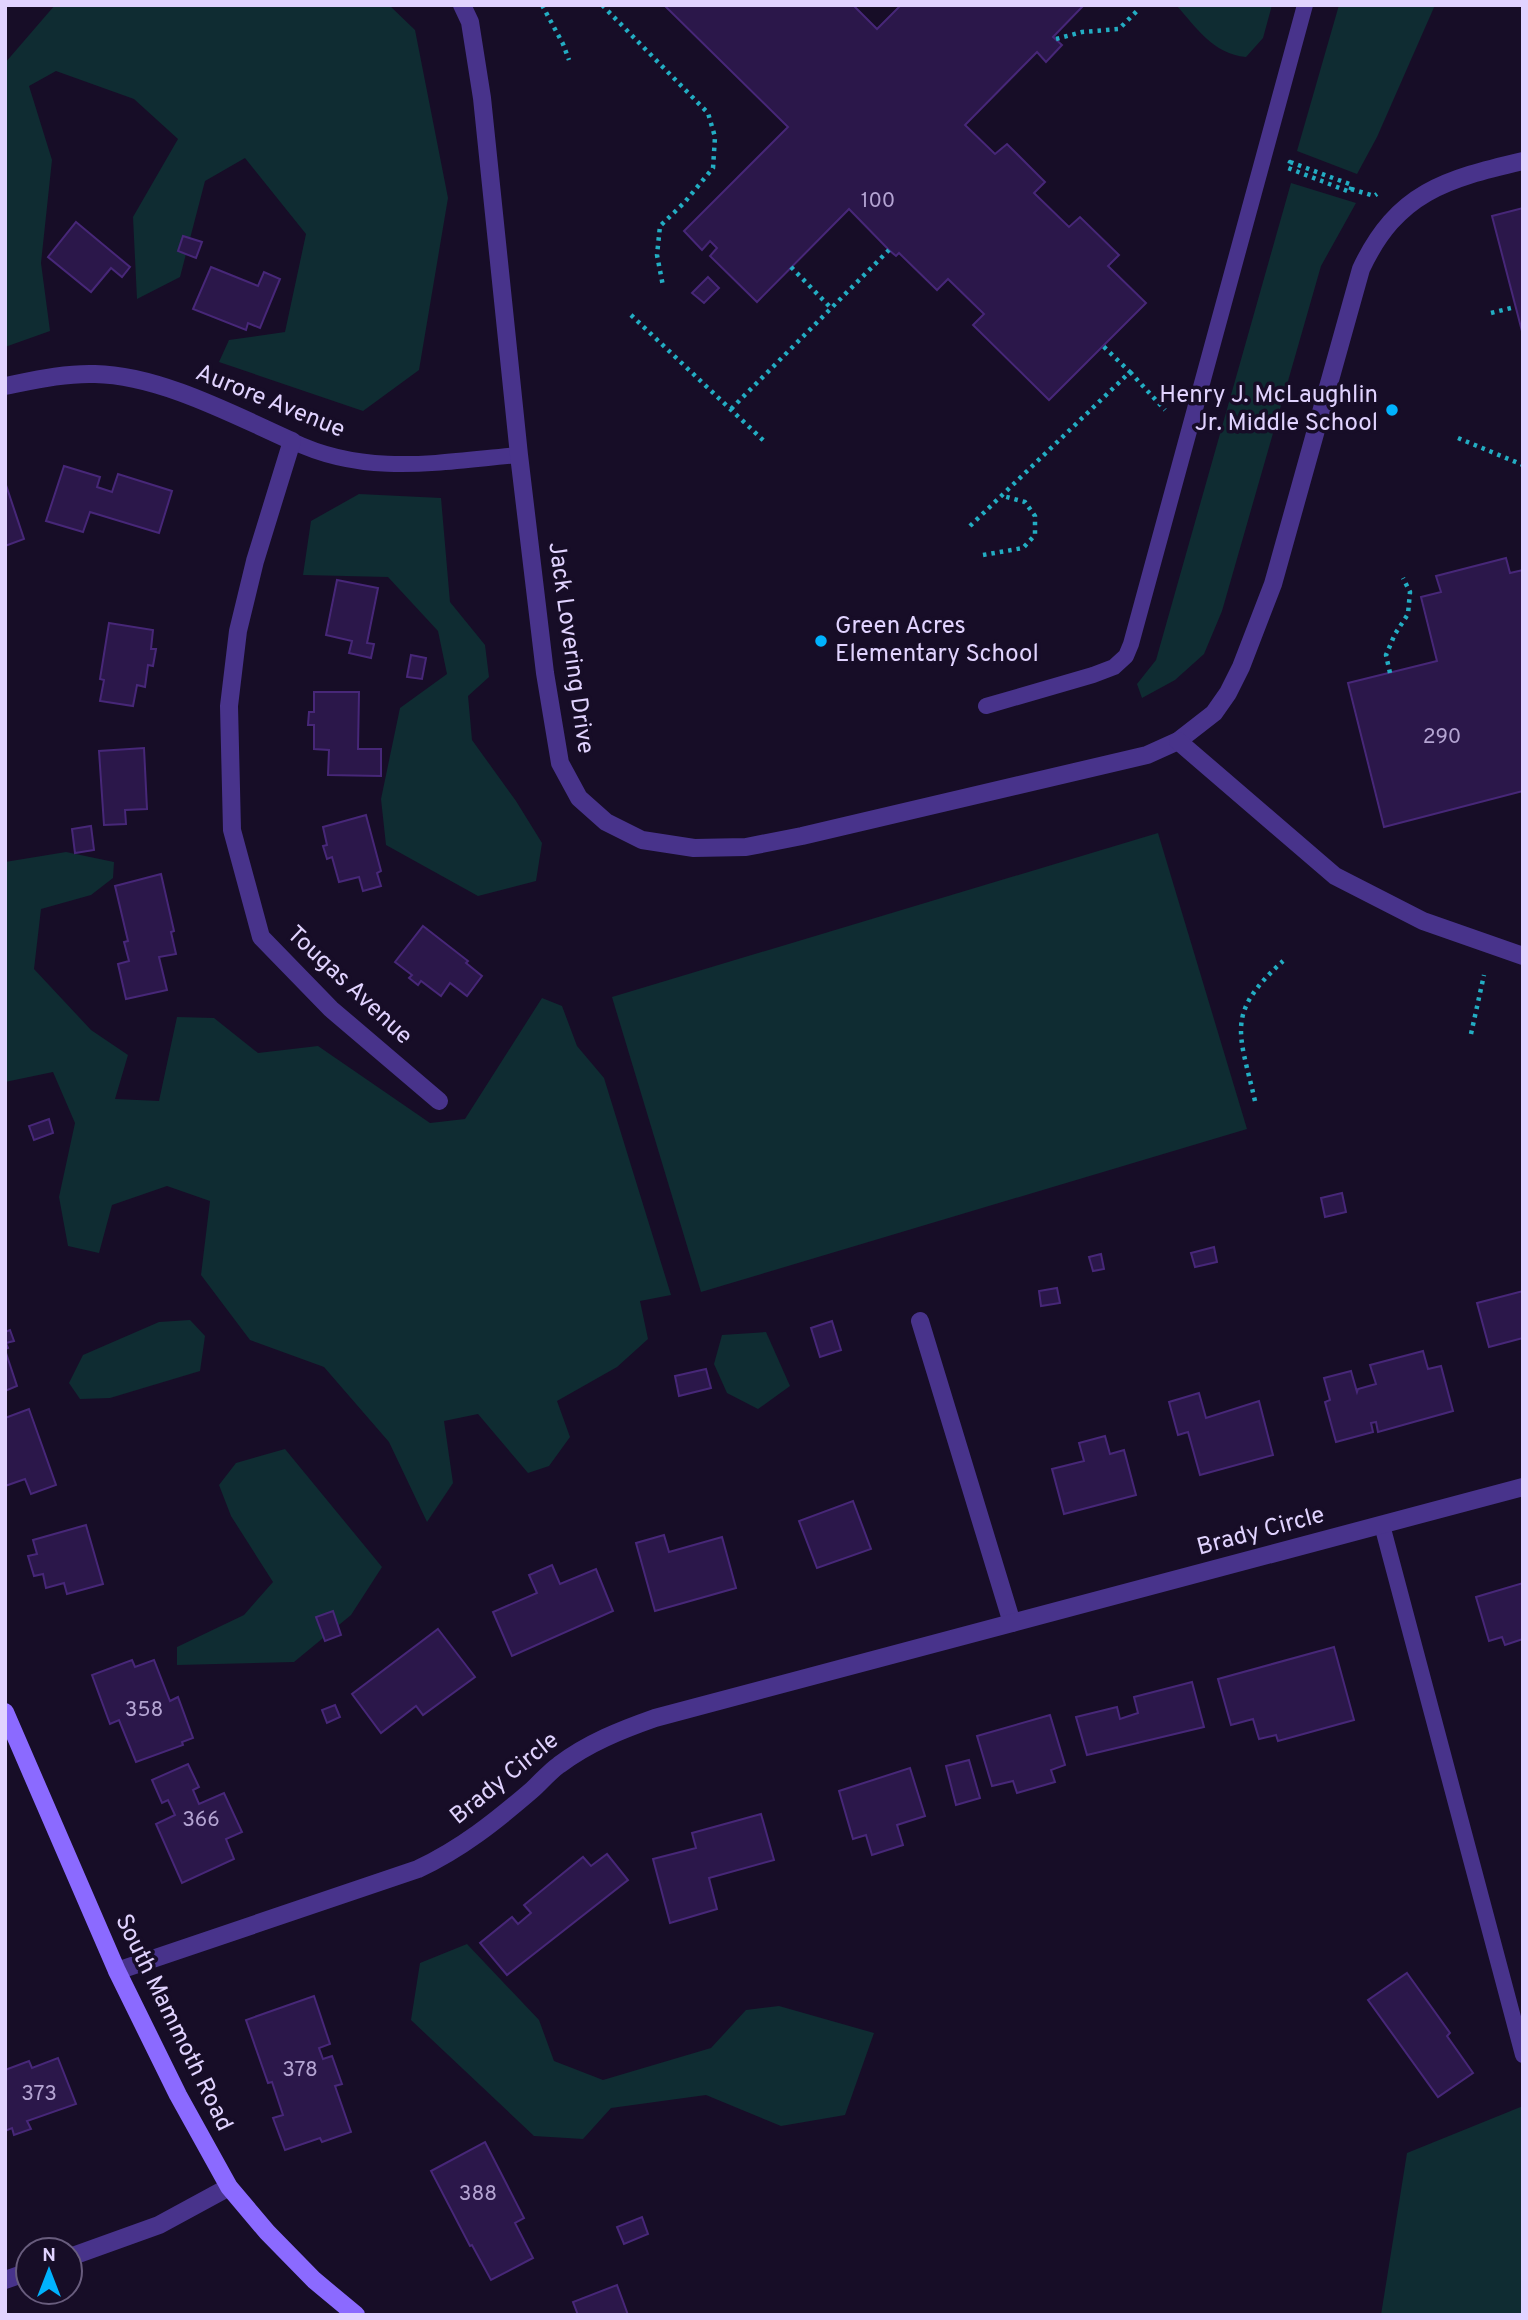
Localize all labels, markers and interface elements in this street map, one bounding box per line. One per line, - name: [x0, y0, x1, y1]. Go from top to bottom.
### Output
- house number: 100: [861, 188, 895, 215]
- street label: Aurore Avenue: [191, 358, 349, 446]
- place label: Henry J. McLaughlin Jr. Middle School: [1159, 381, 1378, 439]
- marker: Henry J. McLaughlin Jr. Middle School: [1384, 402, 1400, 418]
- street label: Jack Lovering Drive: [540, 540, 600, 756]
- place label: Green Acres Elementary School: [835, 612, 1039, 670]
- marker: Green Acres Elementary School: [813, 633, 829, 649]
- house number: 290: [1423, 724, 1461, 751]
- street label: Tougas Avenue: [280, 920, 418, 1052]
- street label: Brady Circle: [1194, 1501, 1328, 1563]
- house number: 358: [125, 1697, 163, 1724]
- street label: Brady Circle: [445, 1726, 565, 1832]
- house number: 366: [182, 1807, 220, 1834]
- street label: South Mammoth Road: [107, 1910, 239, 2136]
- house number: 378: [282, 2057, 318, 2084]
- house number: 373: [21, 2081, 57, 2108]
- house number: 388: [459, 2181, 497, 2208]
- north arrow: [14, 2236, 84, 2306]
- text: N: [42, 2244, 56, 2268]

